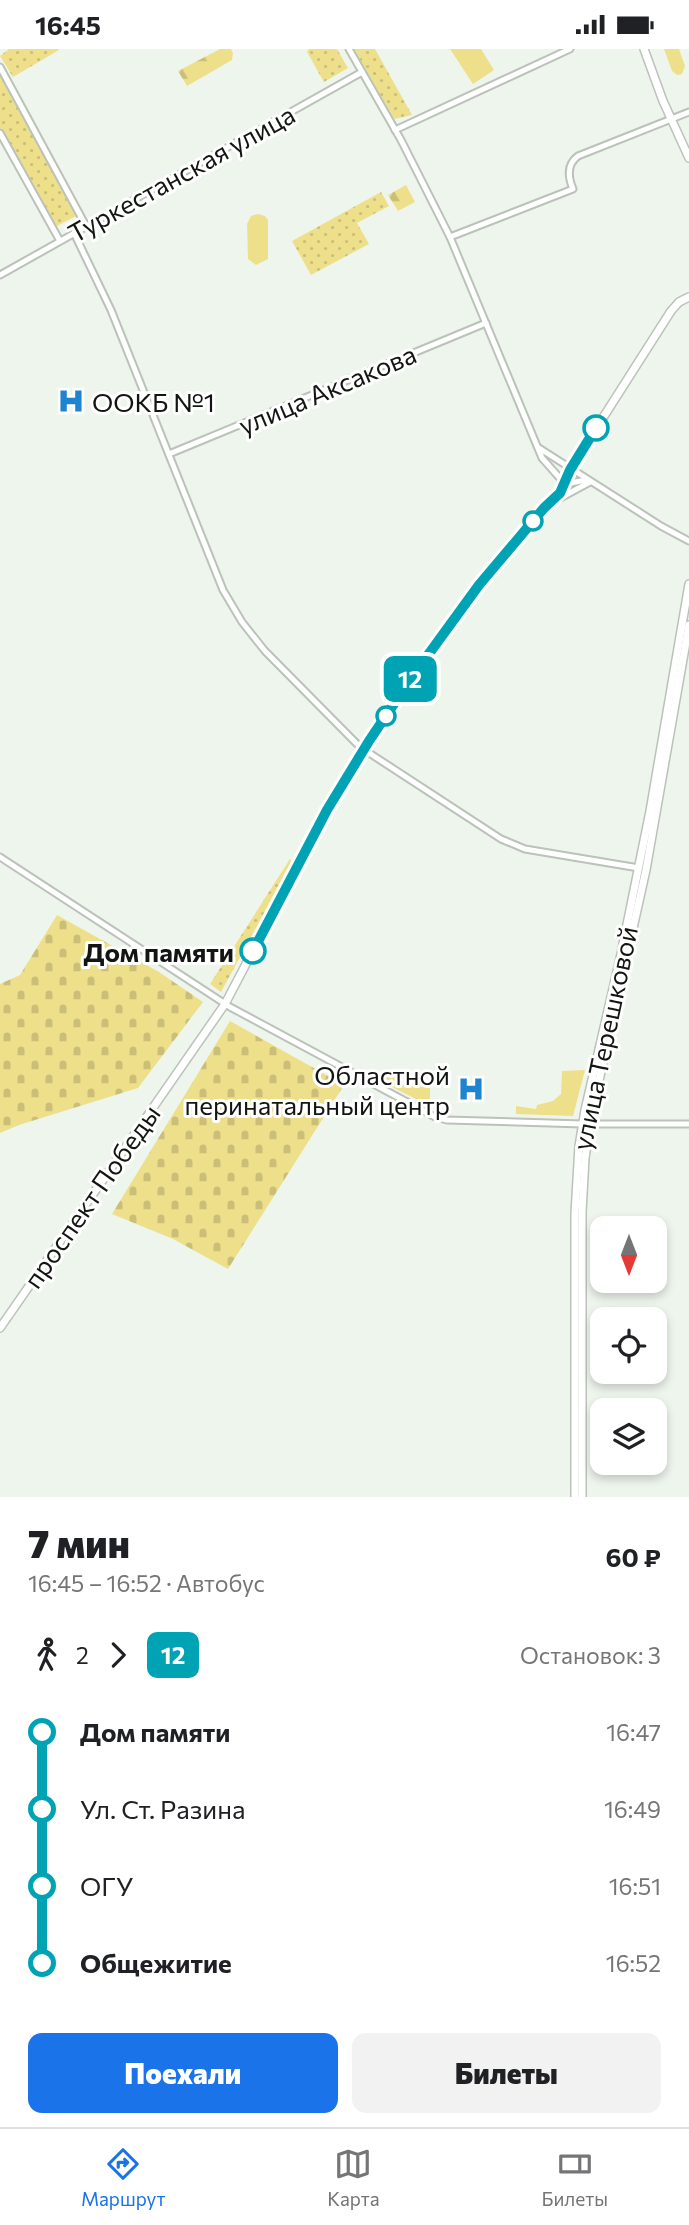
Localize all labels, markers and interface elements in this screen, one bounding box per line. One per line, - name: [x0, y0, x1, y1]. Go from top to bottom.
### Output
- text: 16:45: [35, 9, 101, 40]
- street label: Туркестанская улица: [62, 98, 300, 248]
- street label: улица Аксакова: [234, 338, 420, 440]
- hospital icon: ООКБ №1: [56, 386, 86, 416]
- place label: ООКБ №1: [92, 386, 215, 417]
- unlabelled marker: [583, 415, 609, 441]
- unlabelled marker: [523, 511, 543, 531]
- line badge: 12: [378, 656, 442, 702]
- text: 12: [398, 664, 422, 693]
- unlabelled marker: [376, 706, 396, 726]
- street label: улица Терешковой: [565, 923, 643, 1153]
- place label: Дом памяти: [84, 936, 234, 967]
- marker: Дом памяти: [240, 938, 266, 964]
- place label: Областной перинатальный центр: [184, 1059, 450, 1120]
- hospital icon: Областной перинатальный центр: [456, 1074, 486, 1104]
- street label: проспект Победы: [16, 1098, 166, 1294]
- north arrow: [590, 1216, 667, 1293]
- map controls: [590, 1216, 667, 1475]
- button: locate: [590, 1307, 667, 1384]
- button: layers: [590, 1398, 667, 1475]
- text: 7 мин: [28, 1519, 130, 1566]
- text: 60 ₽: [606, 1541, 661, 1572]
- text: 16:45 – 16:52 · Автобус: [28, 1569, 265, 1597]
- icon: walk: [28, 1636, 66, 1674]
- icon: forward: [99, 1636, 137, 1674]
- text: 12: [161, 1640, 185, 1669]
- text: 2: [76, 1641, 89, 1669]
- text: Остановок: 3: [520, 1641, 661, 1669]
- text: Дом памяти: [80, 1716, 231, 1747]
- text: 16:47: [606, 1718, 661, 1746]
- text: Ул. Ст. Разина: [80, 1793, 246, 1824]
- text: 16:49: [604, 1795, 661, 1823]
- text: ОГУ: [80, 1870, 134, 1901]
- text: 16:51: [609, 1872, 661, 1900]
- text: Общежитие: [80, 1947, 232, 1978]
- text: 16:52: [606, 1949, 661, 1977]
- button: Поехали: [28, 2033, 338, 2113]
- button: Билеты: [352, 2033, 661, 2113]
- tab: Маршрут: [81, 2145, 165, 2210]
- tab: Карта: [327, 2145, 380, 2210]
- tab: Билеты: [542, 2145, 608, 2210]

